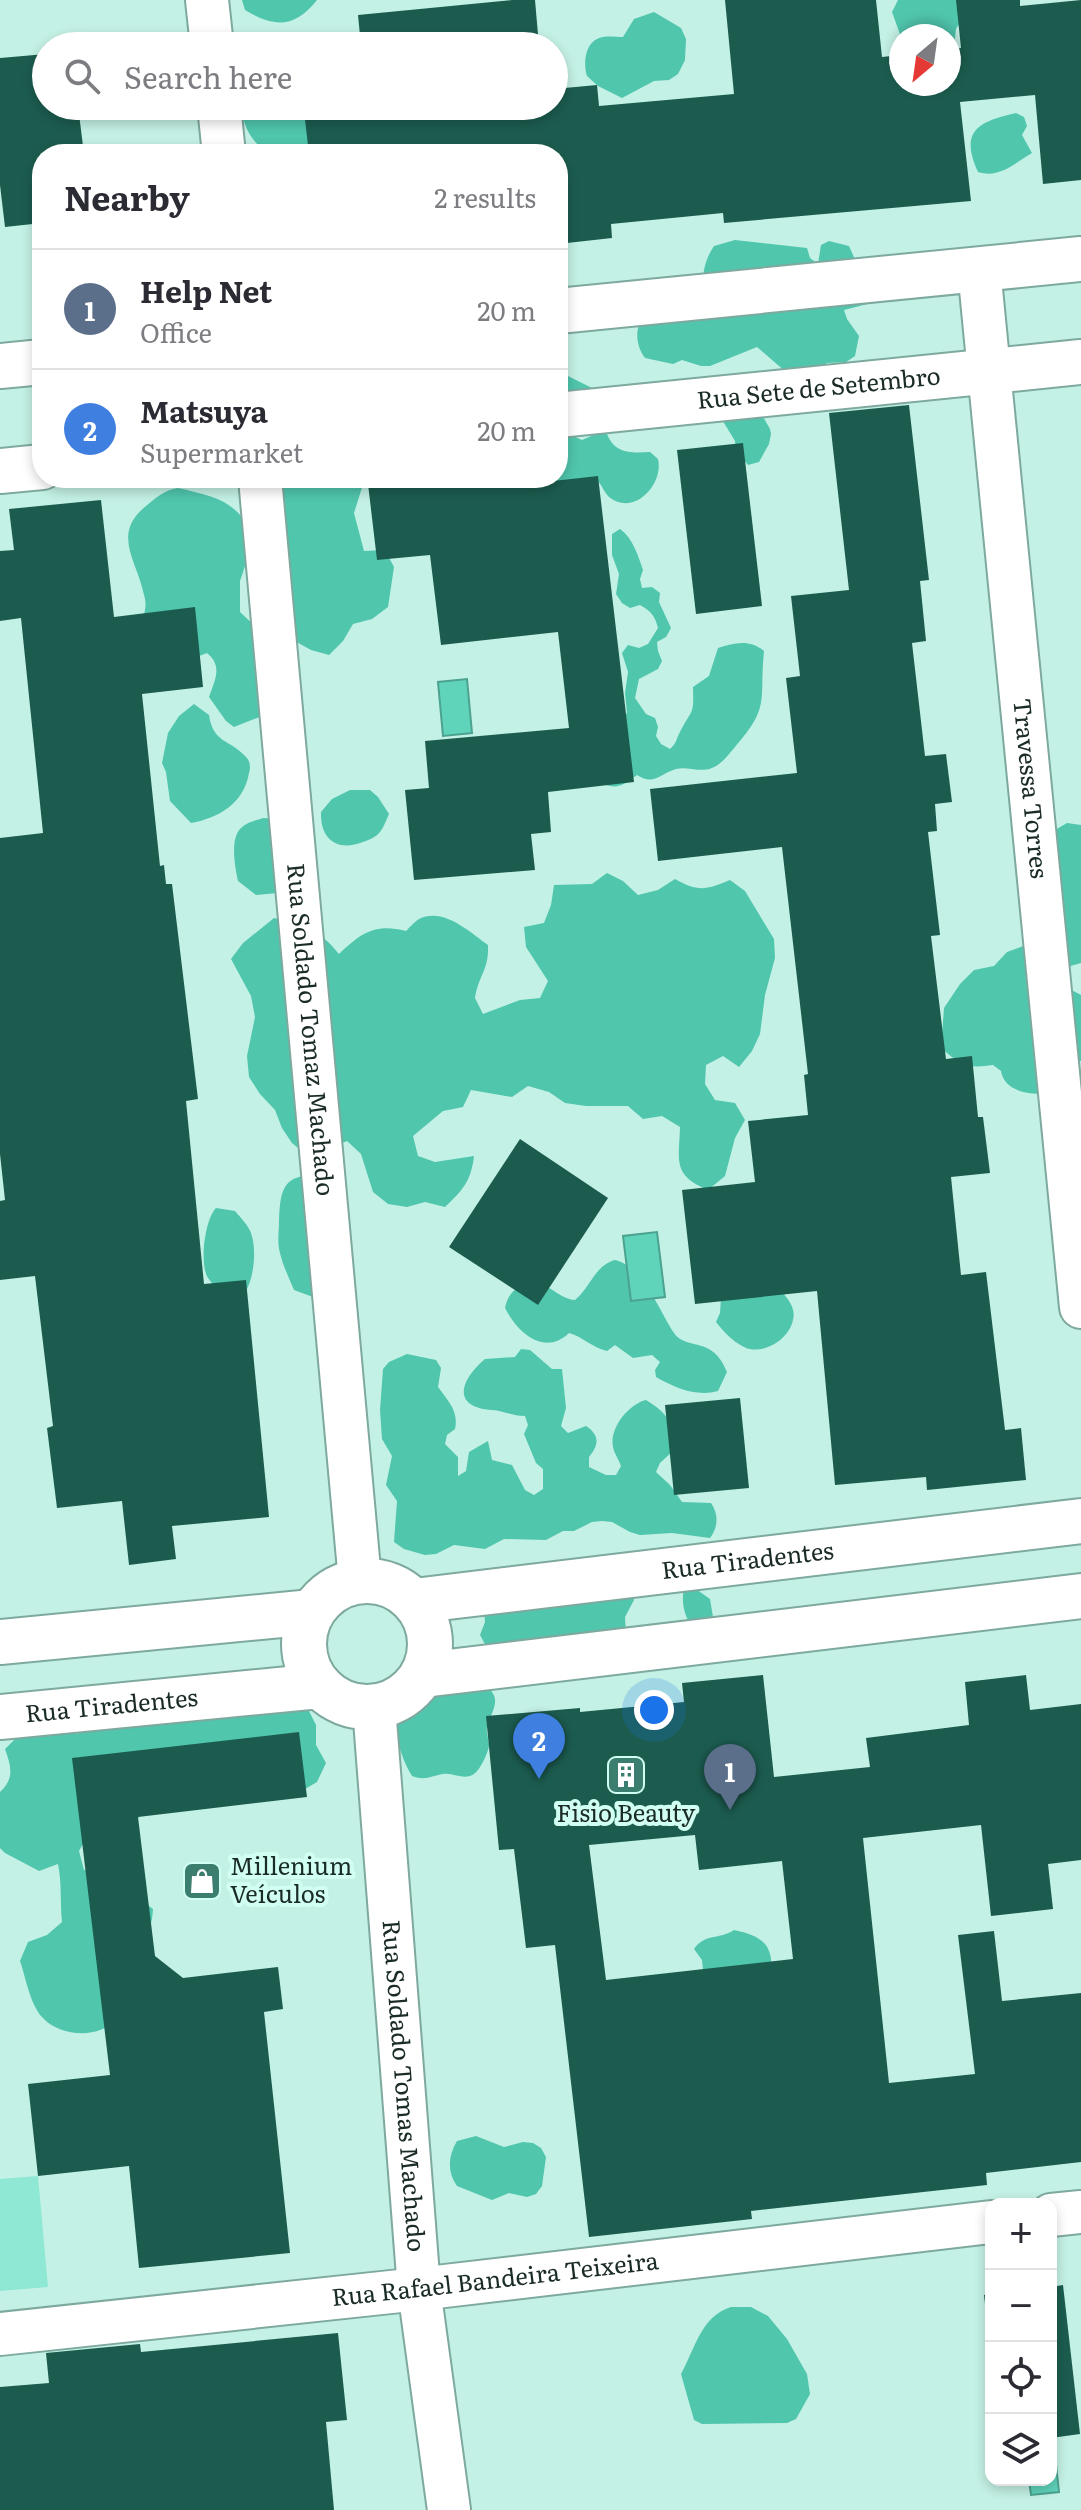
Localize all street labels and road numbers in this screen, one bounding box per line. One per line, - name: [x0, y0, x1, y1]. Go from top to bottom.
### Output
- street label: Rua Sete de Setembro: [695, 356, 942, 416]
- street label: Travessa Torres: [1006, 696, 1059, 880]
- street label: Rua Soldado Tomaz Machado: [280, 862, 345, 1197]
- street label: Rua Tiradentes: [659, 1531, 836, 1586]
- street label: Rua Tiradentes: [23, 1678, 199, 1729]
- street label: Rua Soldado Tomas Machado: [376, 1918, 436, 2253]
- street label: Rua Rafael Bandeira Teixeira: [329, 2241, 660, 2313]

